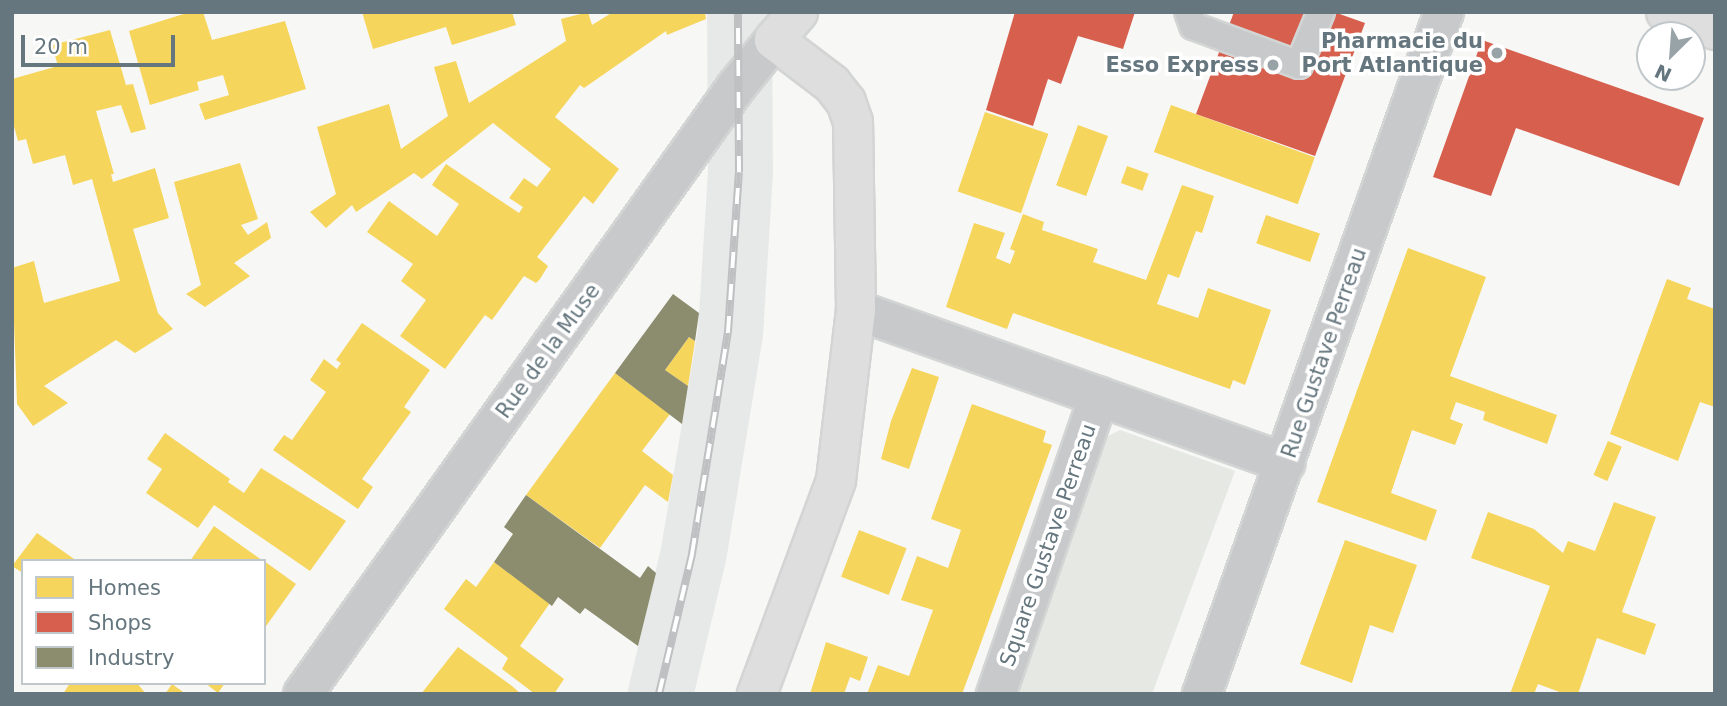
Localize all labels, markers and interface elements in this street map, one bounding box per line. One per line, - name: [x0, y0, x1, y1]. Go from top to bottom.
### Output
- scale bar: [24, 21, 178, 65]
- north arrow: [1636, 21, 1706, 91]
- place label: Pharmacie du Port Atlantique: [1301, 28, 1483, 78]
- text: 20 m: [34, 35, 88, 59]
- marker: Pharmacie du Port Atlantique: [1489, 45, 1505, 61]
- place label: Esso Express: [1105, 52, 1259, 78]
- marker: Esso Express: [1265, 57, 1281, 73]
- text: N: [1651, 60, 1675, 87]
- street label: Rue Gustave Perreau: [1276, 245, 1372, 461]
- street label: Rue de la Muse: [491, 279, 605, 423]
- street label: Square Gustave Perreau: [995, 421, 1101, 669]
- legend: [21, 559, 266, 685]
- text: Homes: [88, 576, 161, 600]
- text: Shops: [88, 611, 152, 635]
- text: Industry: [88, 646, 174, 670]

